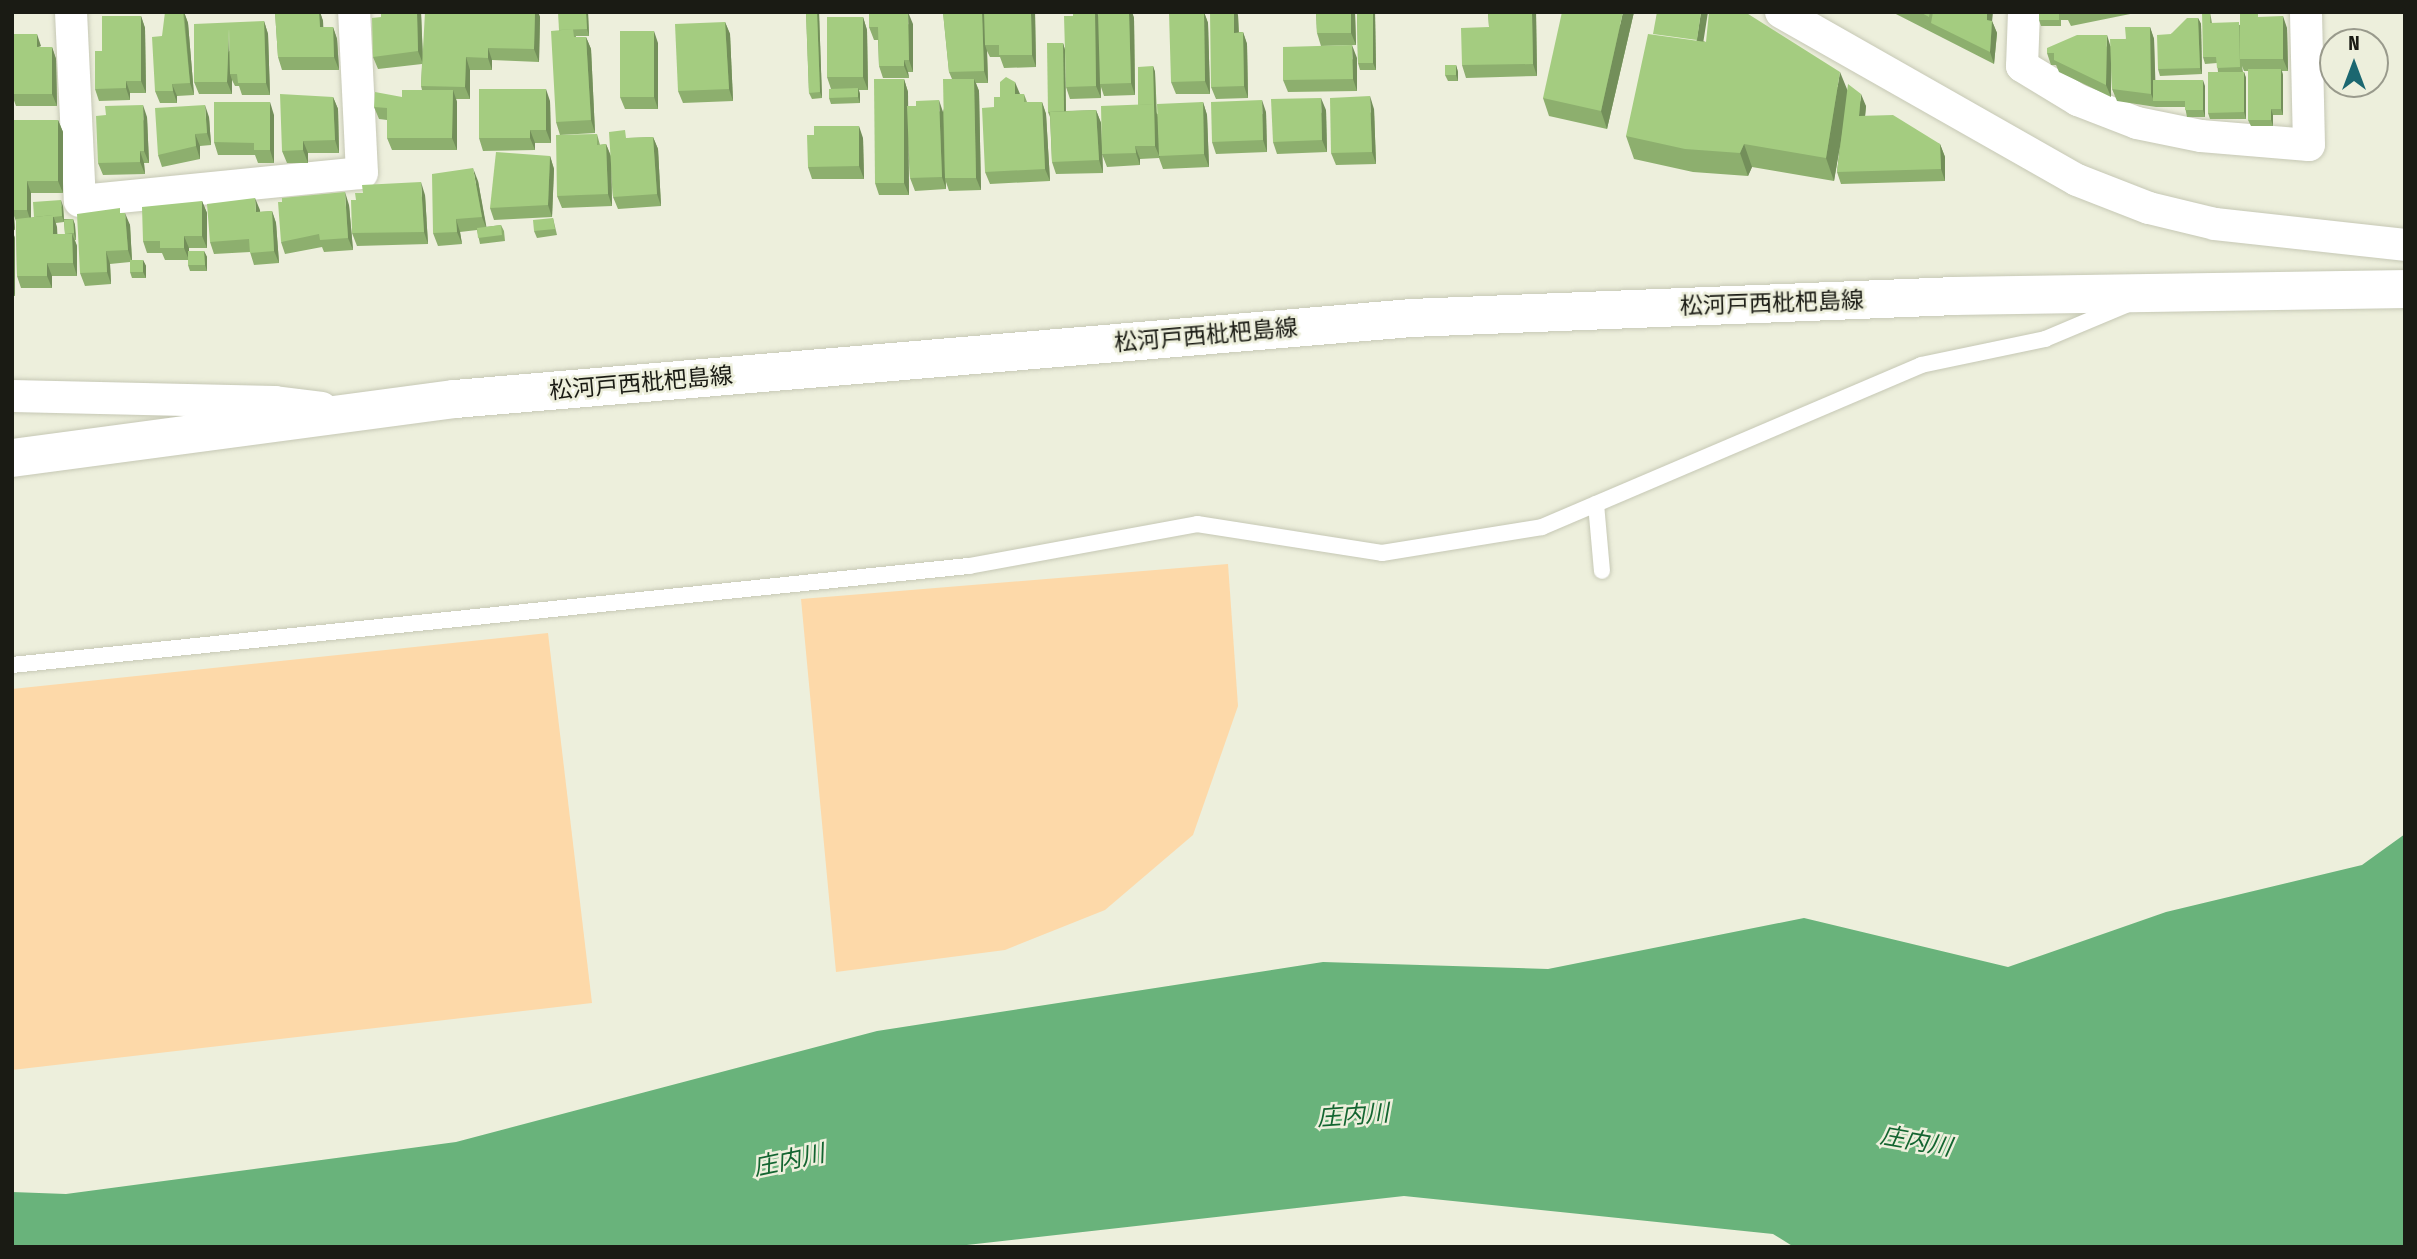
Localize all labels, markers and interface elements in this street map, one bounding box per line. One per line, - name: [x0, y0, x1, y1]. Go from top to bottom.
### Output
- north arrow: [2319, 28, 2389, 98]
- text: N: [2348, 32, 2360, 55]
- street label: 松河戸西枇杷島線: [1680, 286, 1864, 320]
- street label: 松河戸西枇杷島線: [1113, 313, 1299, 357]
- street label: 松河戸西枇杷島線: [548, 361, 734, 405]
- water label: 庄内川: [1316, 1099, 1390, 1133]
- water label: 庄内川: [1878, 1122, 1954, 1162]
- water label: 庄内川: [751, 1139, 827, 1183]

